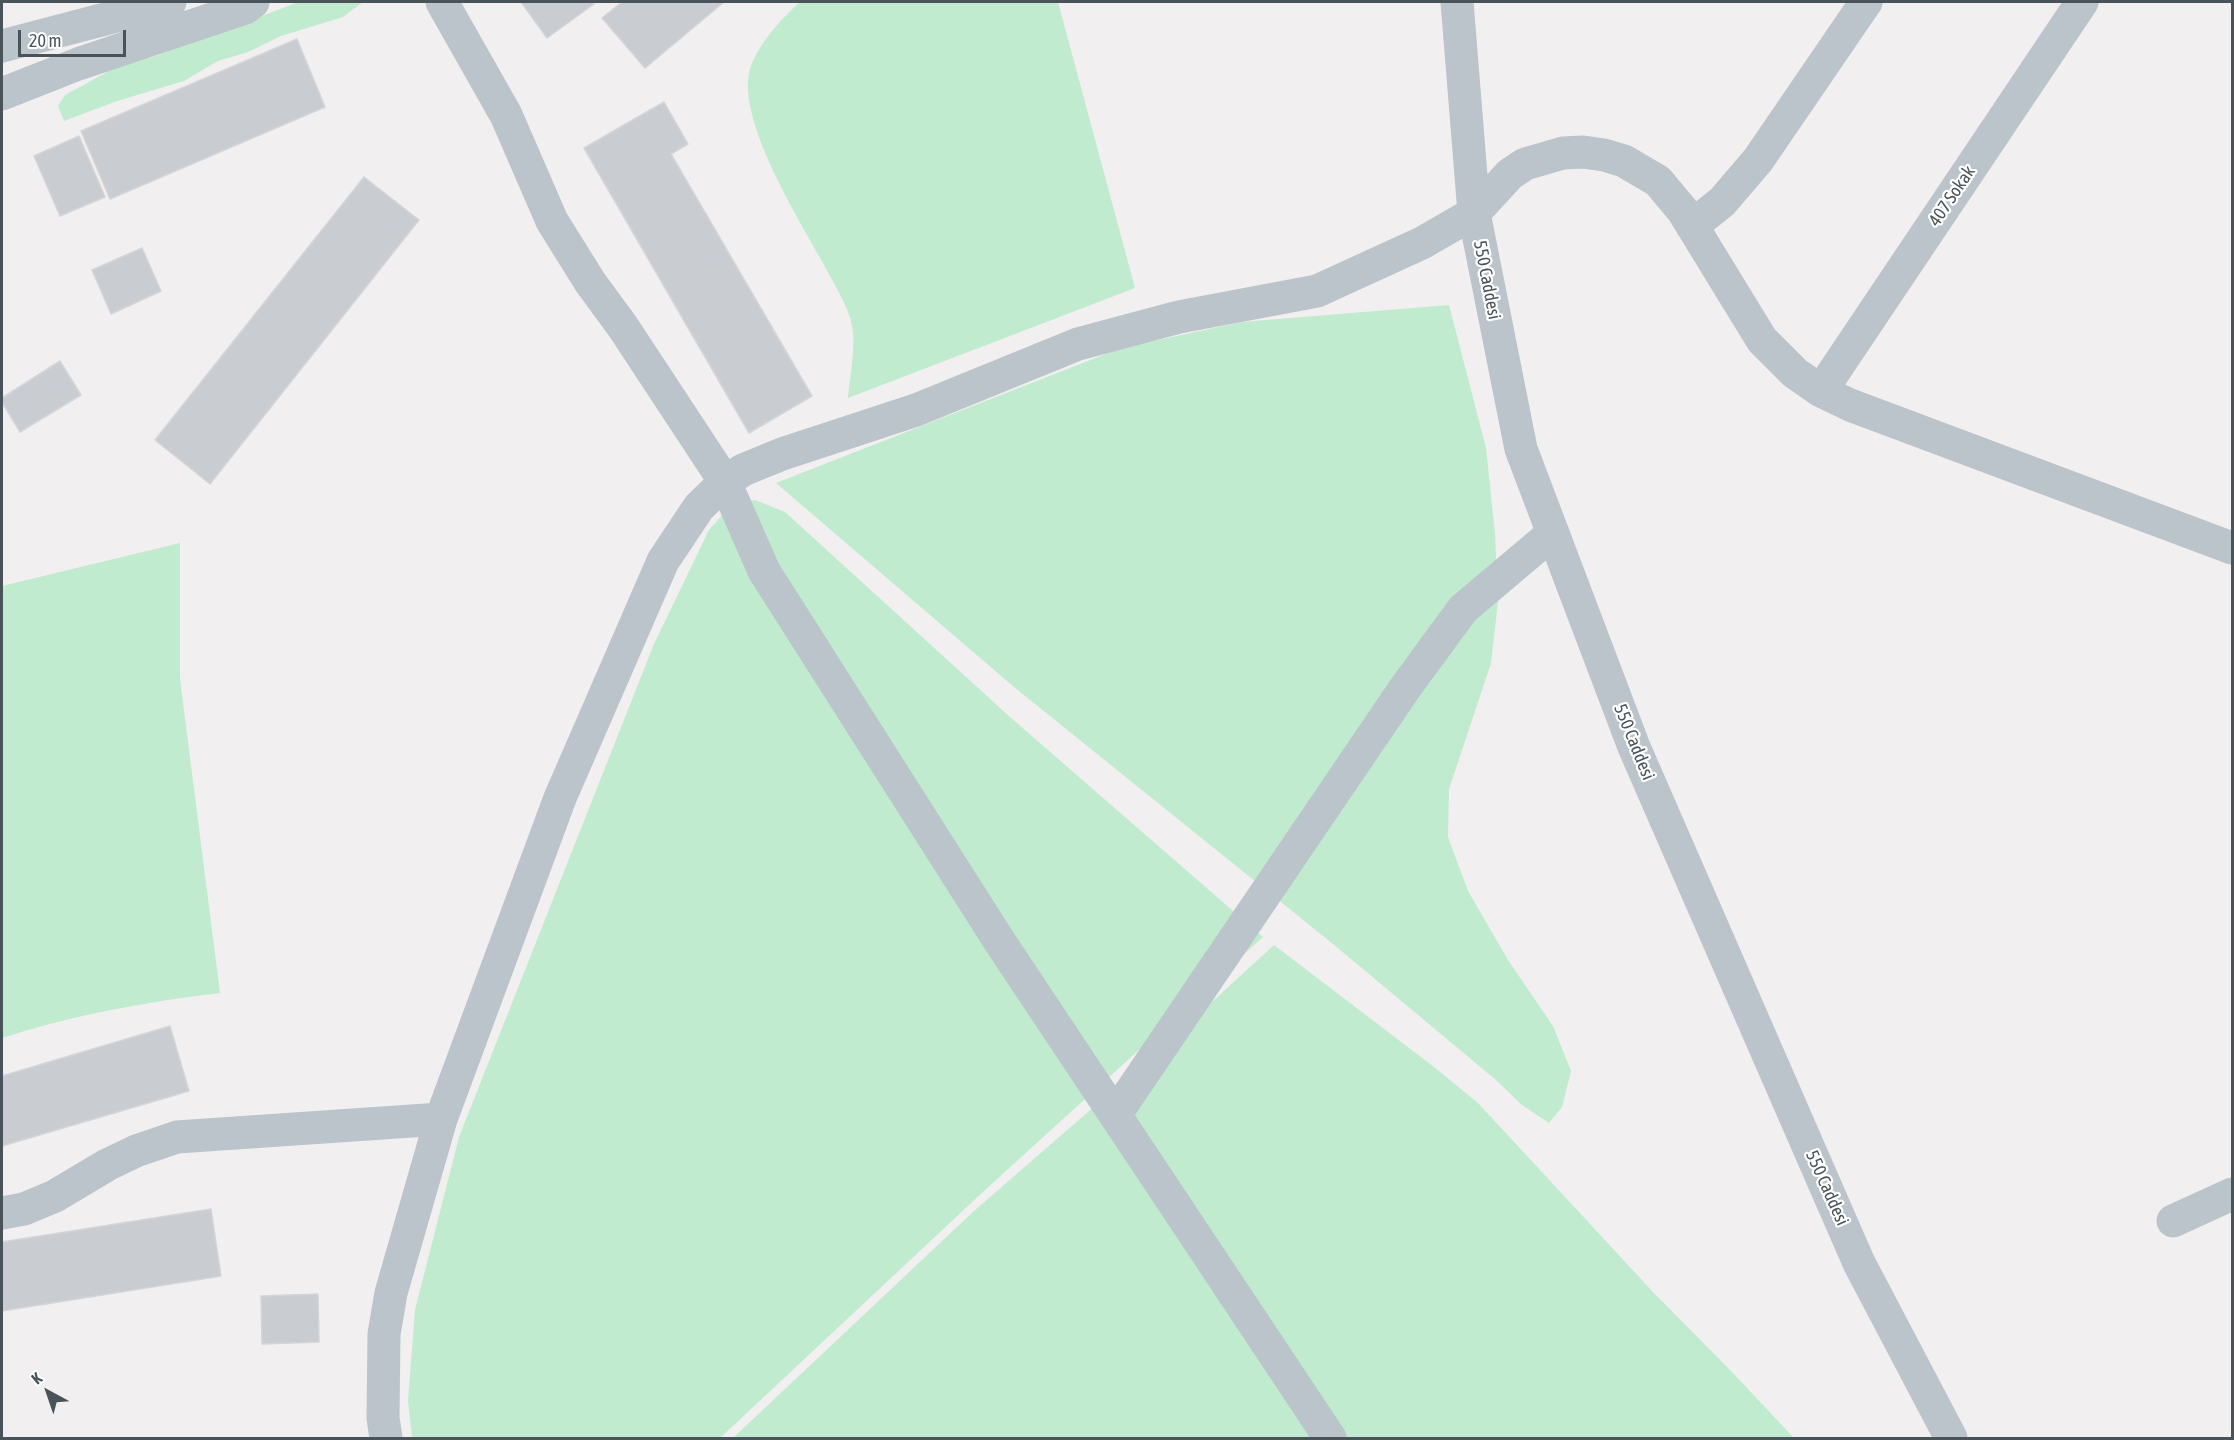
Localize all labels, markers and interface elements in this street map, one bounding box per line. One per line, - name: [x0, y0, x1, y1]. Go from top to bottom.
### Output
- scale bar: [21, 18, 129, 56]
- text: 20 m: [29, 30, 61, 51]
- street label: 407 Sokak: [1924, 162, 1980, 230]
- street label: 550 Caddesi: [1469, 239, 1505, 321]
- street label: 550 Caddesi: [1609, 701, 1659, 783]
- street label: 550 Caddesi: [1801, 1147, 1853, 1229]
- north arrow: [18, 1362, 78, 1422]
- text: K: [28, 1369, 45, 1388]

